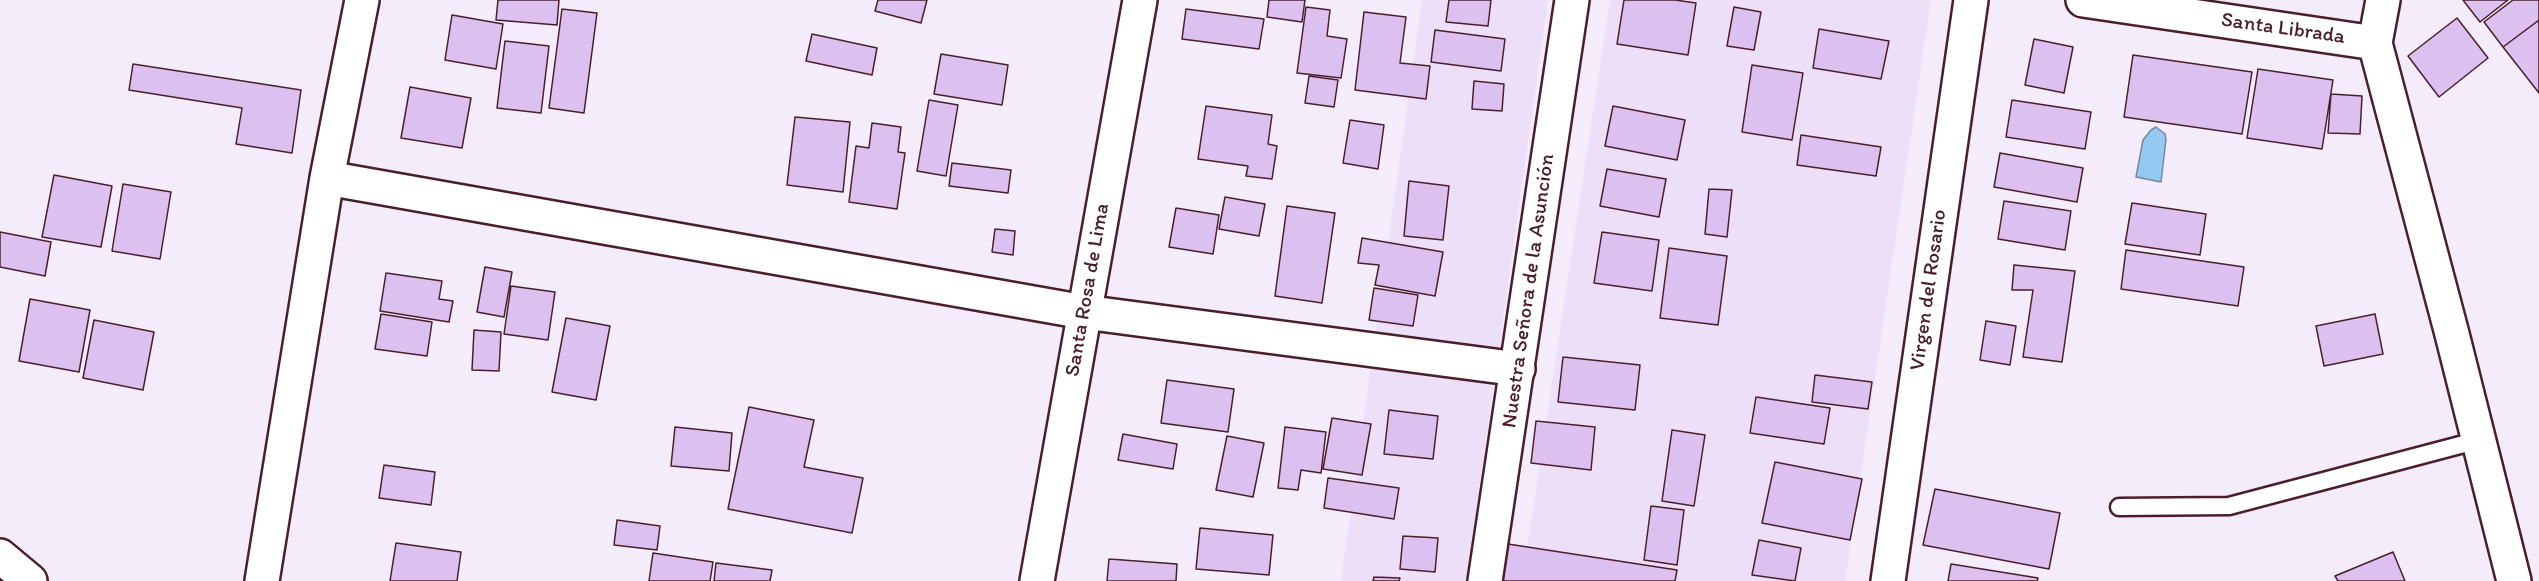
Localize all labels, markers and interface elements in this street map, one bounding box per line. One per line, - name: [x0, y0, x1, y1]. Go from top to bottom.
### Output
- street label: Santa Librada: [2219, 8, 2347, 50]
- street label: Nuestra Señora de la Asunción: [1497, 152, 1561, 430]
- street label: Santa Rosa de Lima: [1060, 201, 1116, 379]
- street label: Virgen del Rosario: [1905, 208, 1953, 372]

